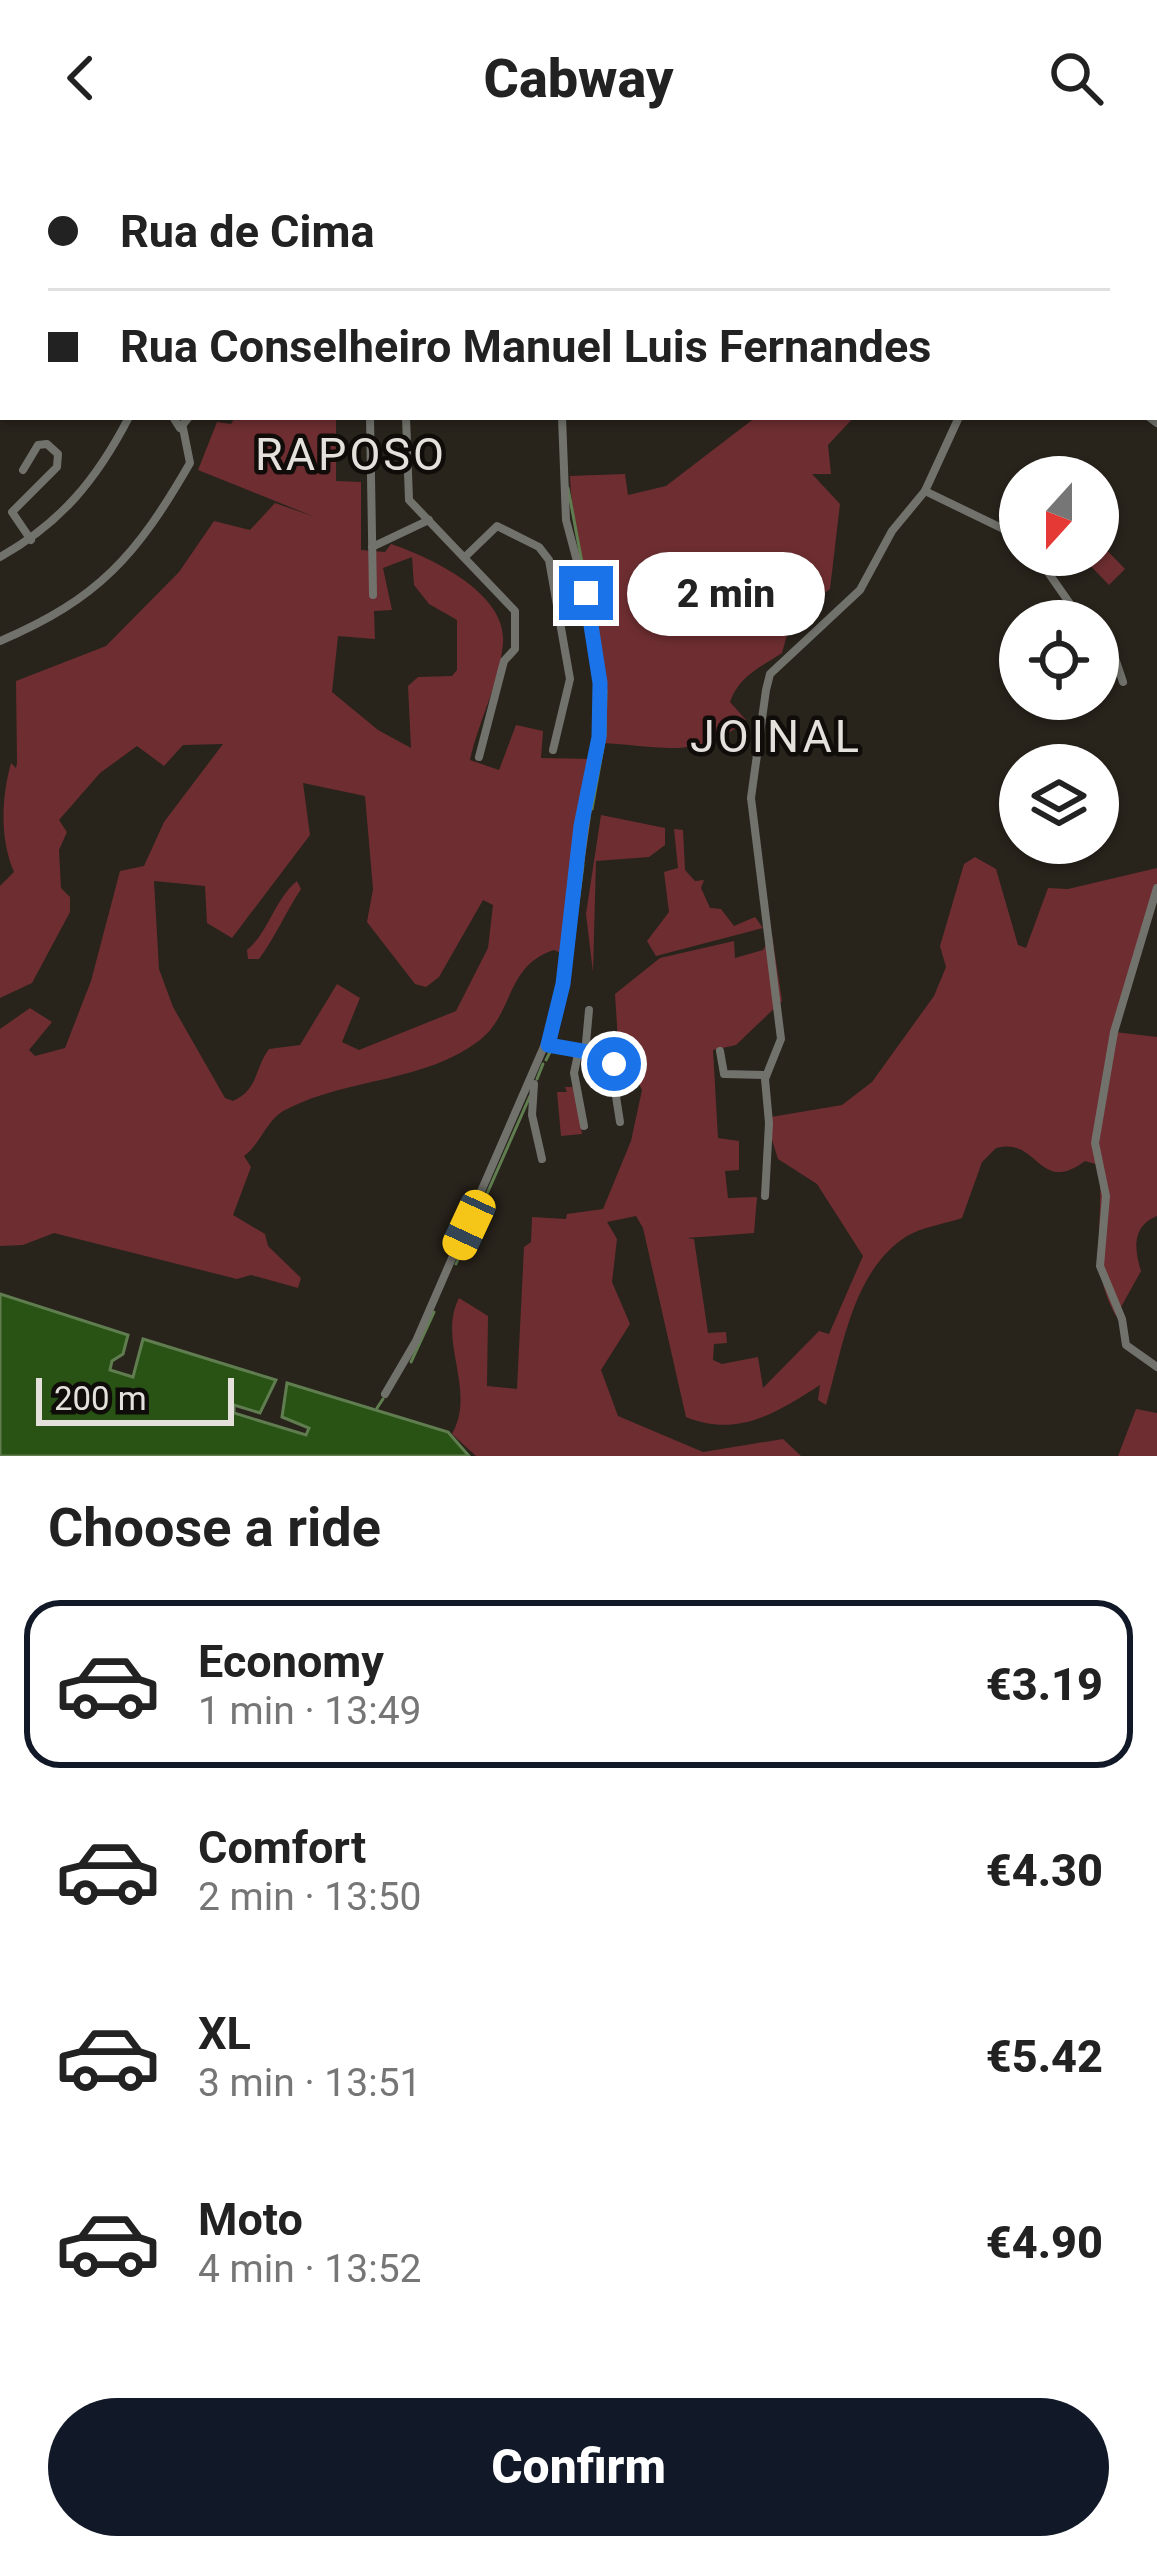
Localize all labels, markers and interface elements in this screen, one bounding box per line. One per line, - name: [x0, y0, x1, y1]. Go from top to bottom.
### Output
- icon: back: [48, 45, 114, 111]
- icon: search: [1043, 45, 1109, 111]
- text: Cabway: [484, 47, 673, 110]
- text: Rua de Cima: [120, 205, 375, 258]
- text: Rua Conselheiro Manuel Luis Fernandes: [120, 320, 931, 373]
- district label: RAPOSO: [255, 428, 447, 481]
- north arrow: [999, 456, 1119, 576]
- map controls: [999, 456, 1119, 864]
- callout: 2 min: [628, 551, 826, 635]
- route end: [559, 566, 613, 620]
- text: 2 min: [677, 571, 775, 617]
- button: locate: [999, 600, 1119, 720]
- district label: JOINAL: [690, 710, 862, 763]
- button: layers: [999, 744, 1119, 864]
- route start: [587, 1037, 641, 1091]
- car: [437, 1185, 501, 1265]
- scale bar: [36, 1372, 234, 1425]
- text: 200 m: [54, 1379, 147, 1418]
- text: Choose a ride: [48, 1496, 381, 1559]
- icon: car: [54, 1630, 162, 1738]
- text: Economy: [198, 1635, 384, 1688]
- text: €3.19: [986, 1658, 1103, 1711]
- text: 1 min · 13:49: [198, 1688, 421, 1734]
- icon: car: [54, 1816, 162, 1924]
- text: Comfort: [198, 1821, 366, 1874]
- text: €4.30: [986, 1844, 1103, 1897]
- text: 2 min · 13:50: [198, 1874, 421, 1920]
- icon: car: [54, 2002, 162, 2110]
- text: XL: [198, 2007, 251, 2060]
- text: €5.42: [986, 2030, 1103, 2083]
- text: 3 min · 13:51: [198, 2060, 421, 2106]
- icon: car: [54, 2188, 162, 2296]
- text: Moto: [198, 2193, 303, 2246]
- text: €4.90: [986, 2216, 1103, 2269]
- text: 4 min · 13:52: [198, 2246, 421, 2292]
- button: Confirm: [48, 2398, 1109, 2536]

